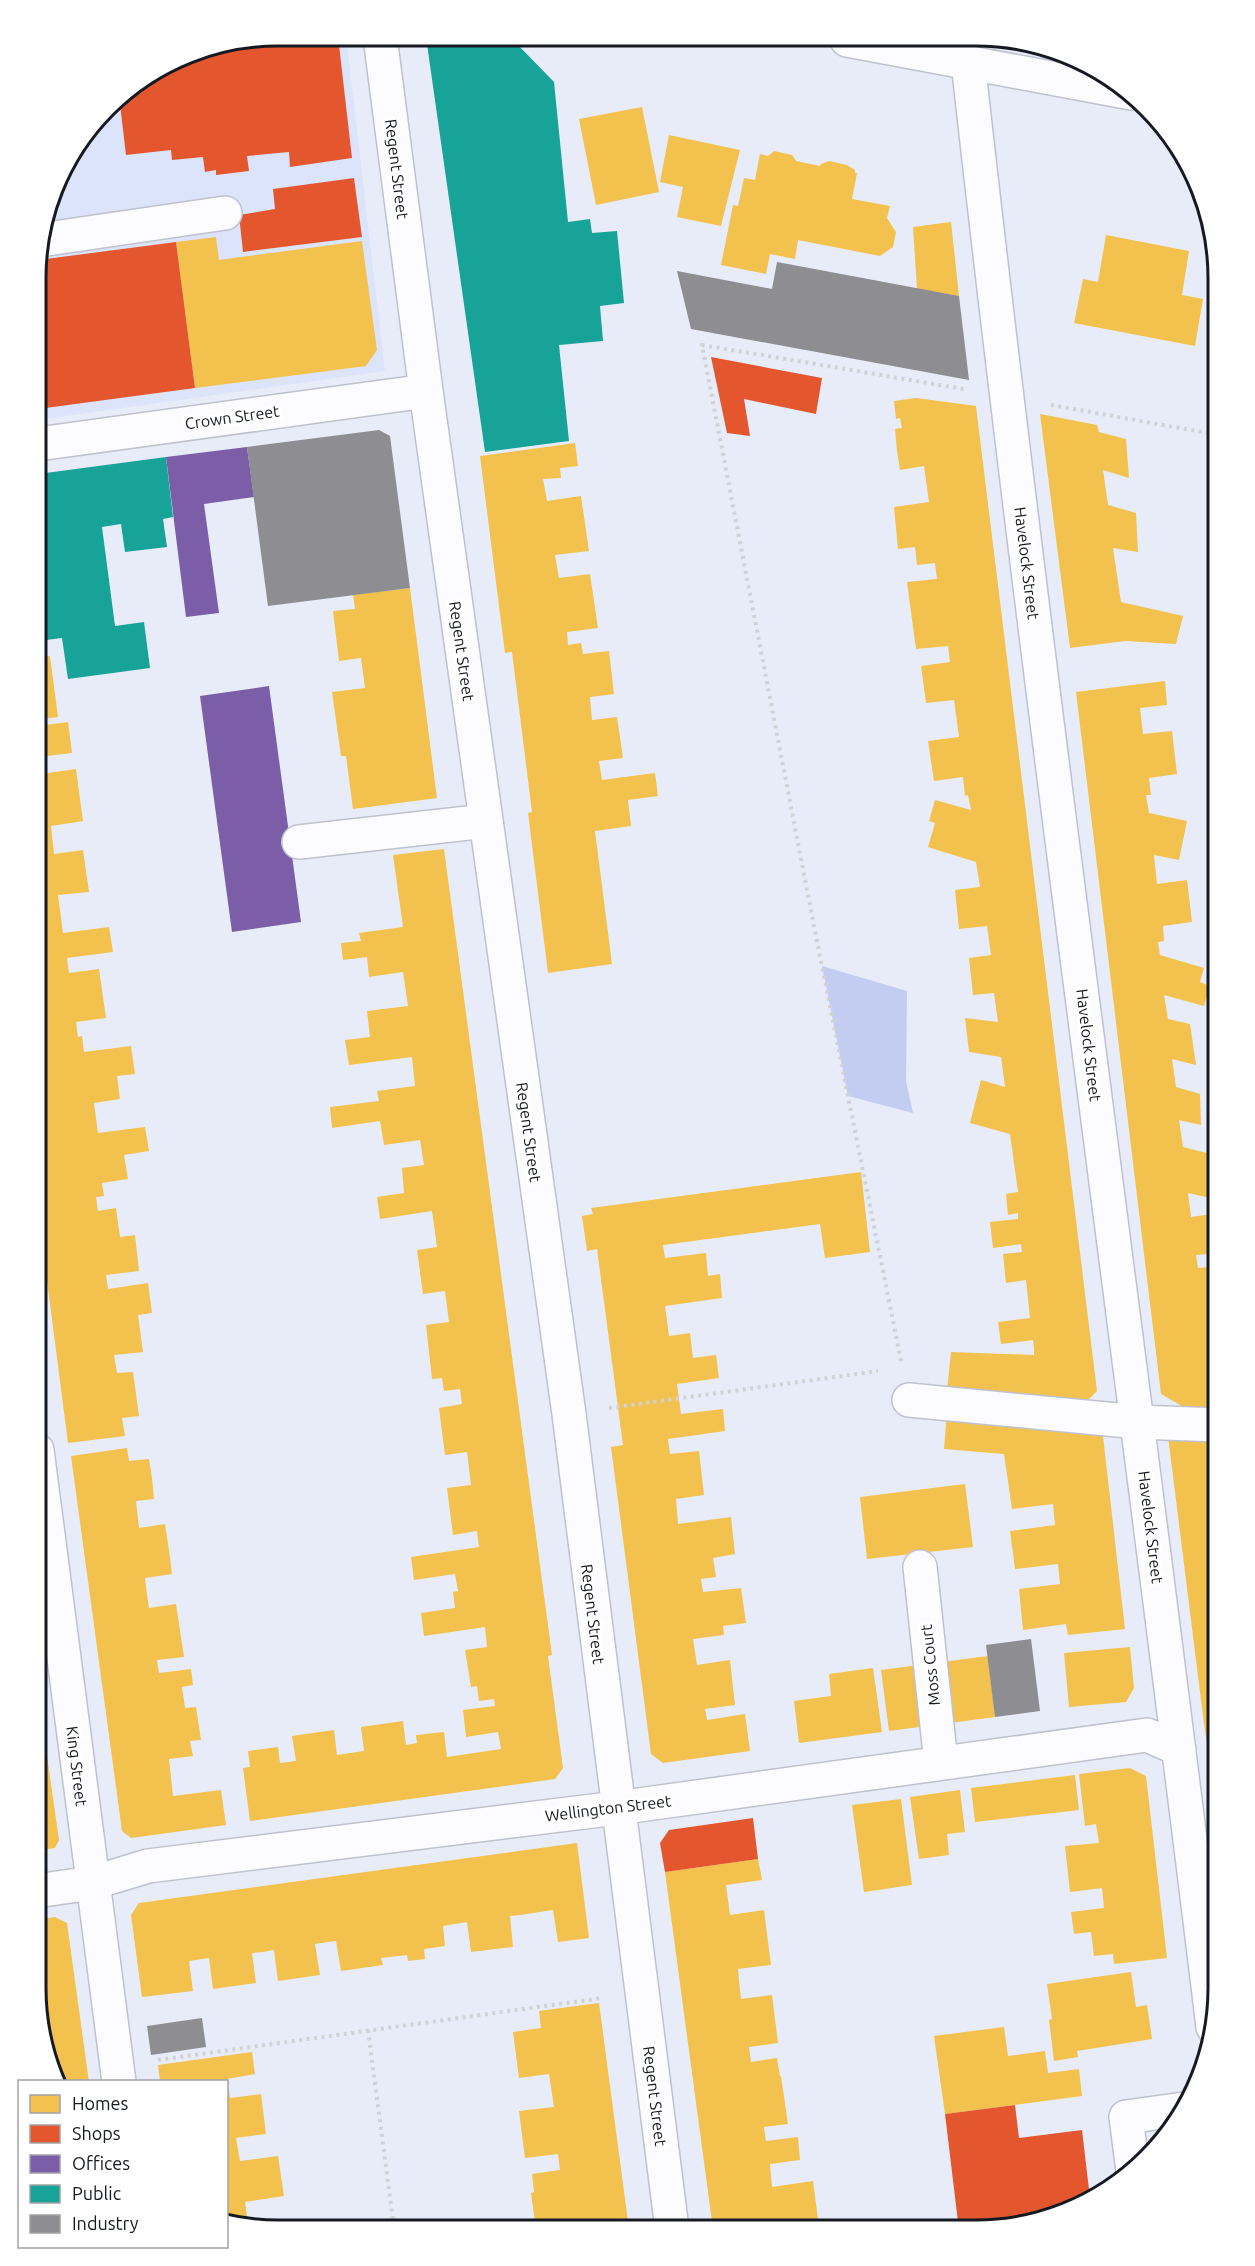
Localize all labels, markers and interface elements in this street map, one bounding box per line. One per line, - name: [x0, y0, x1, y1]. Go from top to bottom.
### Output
- street label: Regent Street: [382, 118, 412, 221]
- street label: Crown Street: [184, 401, 281, 433]
- street label: Havelock Street: [1011, 506, 1043, 621]
- street label: Regent Street: [446, 600, 478, 703]
- street label: Havelock Street: [1073, 988, 1105, 1103]
- street label: Regent Street: [513, 1081, 545, 1184]
- street label: Havelock Street: [1135, 1470, 1167, 1585]
- street label: Regent Street: [578, 1563, 608, 1666]
- street label: Moss Court: [917, 1623, 943, 1706]
- street label: King Street: [63, 1725, 91, 1808]
- street label: Wellington Street: [544, 1791, 673, 1825]
- street label: Regent Street: [640, 2045, 670, 2148]
- legend: [18, 2080, 228, 2248]
- text: Homes: [72, 2093, 129, 2113]
- text: Shops: [72, 2123, 121, 2143]
- text: Offices: [72, 2153, 130, 2173]
- text: Public: [72, 2183, 121, 2203]
- text: Industry: [72, 2213, 139, 2233]

